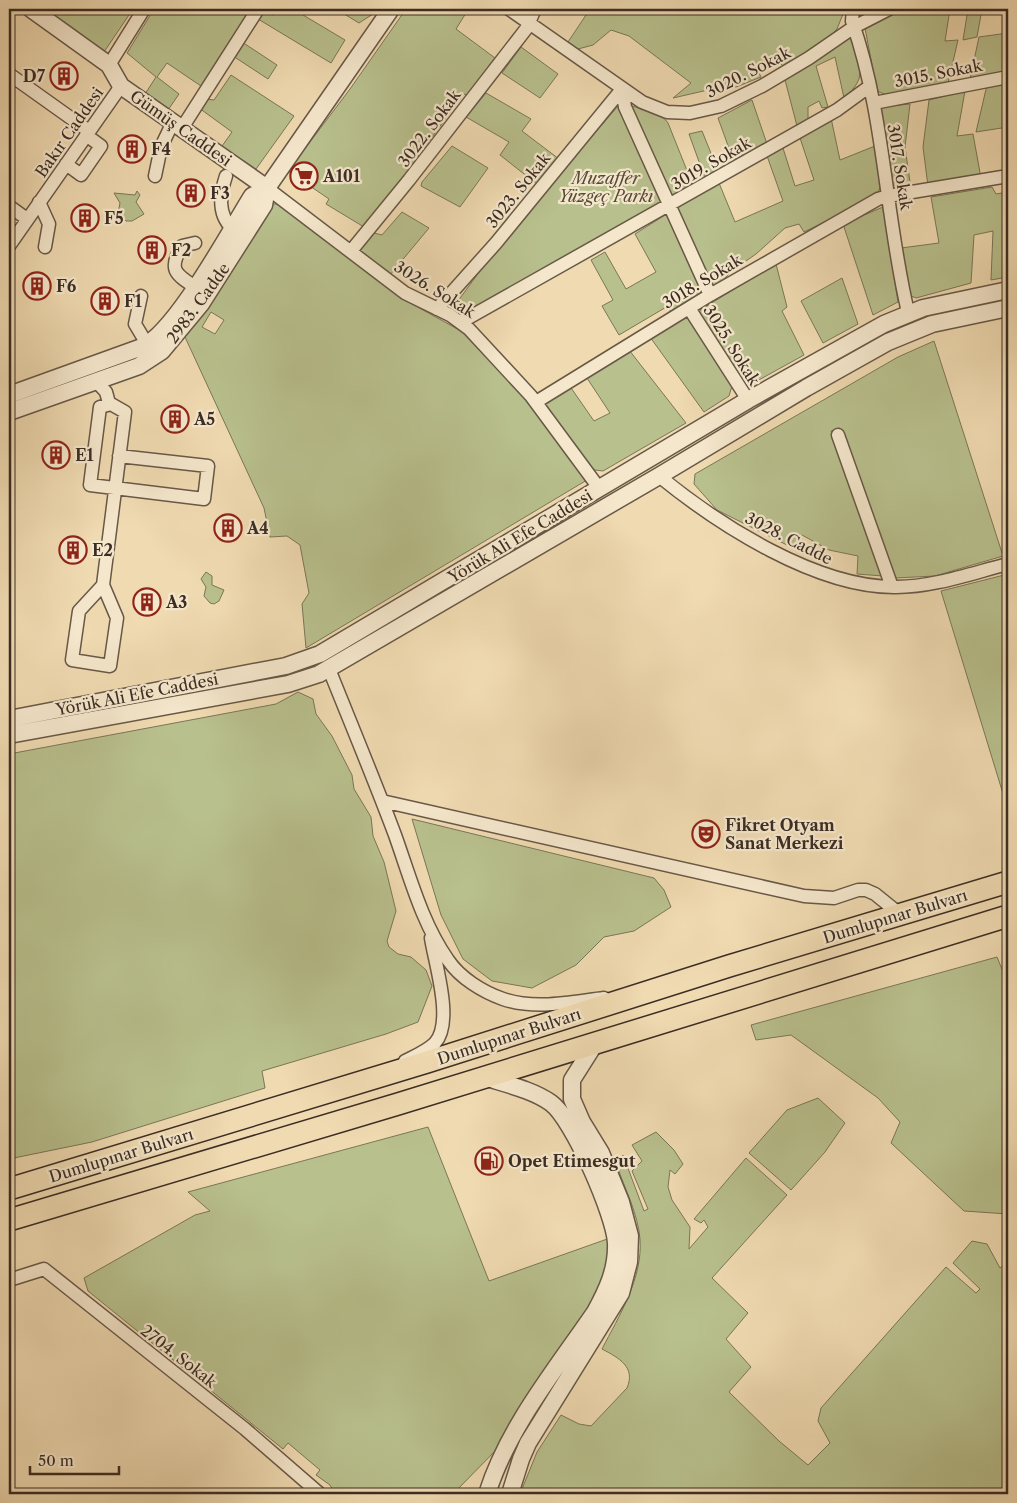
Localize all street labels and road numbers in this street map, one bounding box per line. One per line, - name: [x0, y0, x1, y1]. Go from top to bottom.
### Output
- street label: 3020. Sokak: [702, 42, 794, 102]
- street label: 3015. Sokak: [892, 55, 984, 91]
- street label: Bakır Caddesi: [31, 83, 108, 181]
- street label: 3022. Sokak: [393, 85, 465, 171]
- street label: Gümüş Caddesi: [126, 86, 236, 170]
- street label: 3017. Sokak: [883, 122, 917, 212]
- street label: 3019. Sokak: [668, 132, 755, 194]
- street label: 3023. Sokak: [481, 148, 555, 232]
- street label: 3018. Sokak: [658, 249, 746, 313]
- street label: 3026. Sokak: [391, 256, 480, 322]
- street label: 2983. Cadde: [162, 259, 234, 347]
- street label: 3025. Sokak: [699, 301, 765, 390]
- street label: Yörük Ali Efe Caddesi: [443, 485, 596, 588]
- street label: 3028. Cadde: [742, 507, 836, 569]
- street label: Yörük Ali Efe Caddesi: [53, 668, 220, 720]
- street label: Dumlupınar Bulvarı: [820, 884, 970, 948]
- street label: Dumlupınar Bulvarı: [435, 1003, 584, 1069]
- street label: Dumlupınar Bulvarı: [46, 1123, 196, 1187]
- street label: 2704. Sokak: [137, 1320, 222, 1392]

